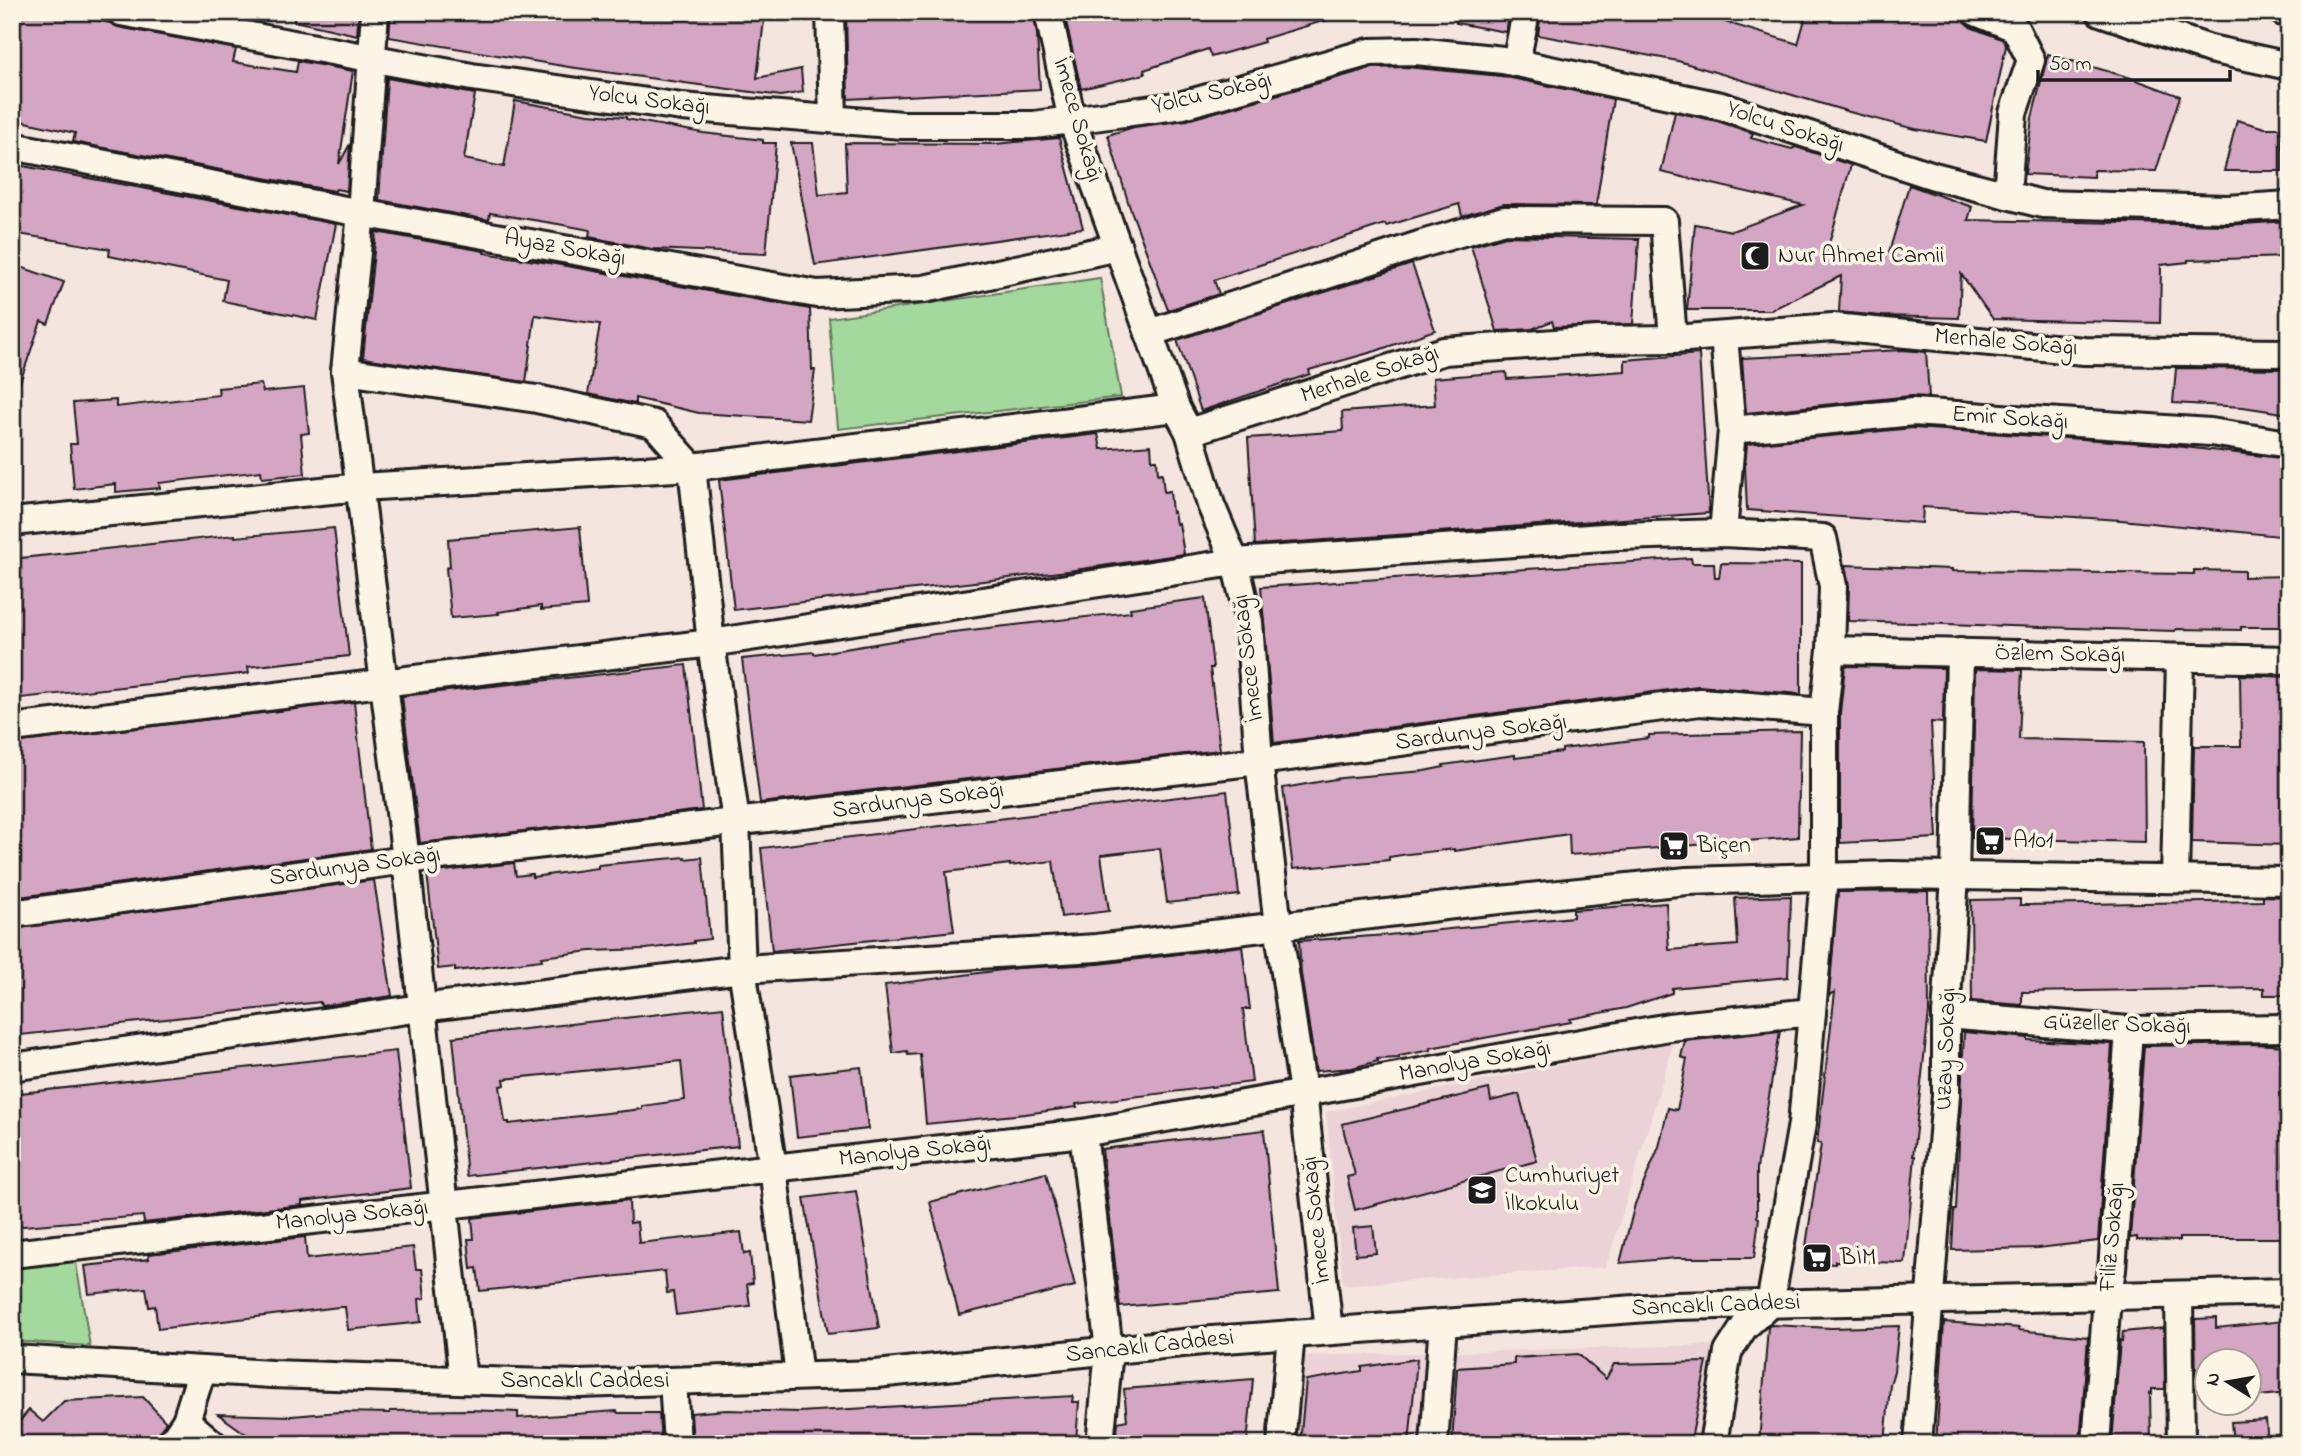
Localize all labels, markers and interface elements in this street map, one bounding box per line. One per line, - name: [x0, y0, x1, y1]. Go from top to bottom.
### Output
- scale bar: [2038, 38, 2231, 82]
- text: 50 m: [2049, 50, 2092, 80]
- street label: İmece Sokağı: [1043, 54, 1111, 186]
- street label: Yolcu Sokağı: [1149, 63, 1275, 125]
- street label: Yolcu Sokağı: [586, 76, 712, 126]
- street label: Yolcu Sokağı: [1721, 92, 1849, 164]
- street label: Ayaz Sokağı: [501, 221, 629, 278]
- mosque icon: Nur Ahmet Camii: [1738, 239, 1772, 273]
- place label: Nur Ahmet Camii: [1778, 239, 1944, 274]
- street label: Merhale Sokağı: [1933, 319, 2079, 367]
- street label: Merhale Sokağı: [1296, 336, 1444, 414]
- street label: Emir Sokağı: [1951, 397, 2069, 441]
- street label: İmece Sokağı: [1224, 592, 1274, 724]
- street label: Özlem Sokağı: [1994, 636, 2126, 674]
- street label: Sardunya Sokağı: [1393, 705, 1569, 762]
- street label: Sardunya Sokağı: [830, 773, 1006, 830]
- supermarket icon: A101: [1973, 824, 2007, 858]
- place label: A101: [2013, 824, 2054, 859]
- supermarket icon: Biçen: [1657, 829, 1691, 863]
- place label: Biçen: [1696, 829, 1751, 864]
- street label: Sardunya Sokağı: [267, 838, 443, 897]
- street label: Uzay Sokağı: [1927, 987, 1968, 1111]
- street label: Güzeller Sokağı: [2043, 1005, 2191, 1045]
- street label: Manolya Sokağı: [1397, 1031, 1554, 1094]
- street label: Manolya Sokağı: [837, 1127, 993, 1178]
- street label: İmece Sokağı: [1293, 1154, 1341, 1286]
- place label: Cumhuriyet İlkokulu: [1505, 1159, 1619, 1222]
- school or university icon: Cumhuriyet İlkokulu: [1465, 1173, 1499, 1207]
- street label: Filiz Sokağı: [2091, 1181, 2135, 1294]
- street label: Manolya Sokağı: [274, 1191, 430, 1242]
- supermarket icon: BİM: [1800, 1241, 1834, 1275]
- place label: BİM: [1839, 1241, 1876, 1276]
- street label: Sancaklı Caddesi: [1631, 1286, 1801, 1326]
- street label: Sancaklı Caddesi: [1064, 1321, 1236, 1373]
- north arrow: [2192, 1348, 2262, 1418]
- street label: Sancaklı Caddesi: [500, 1364, 670, 1399]
- text: N: [2199, 1370, 2228, 1388]

